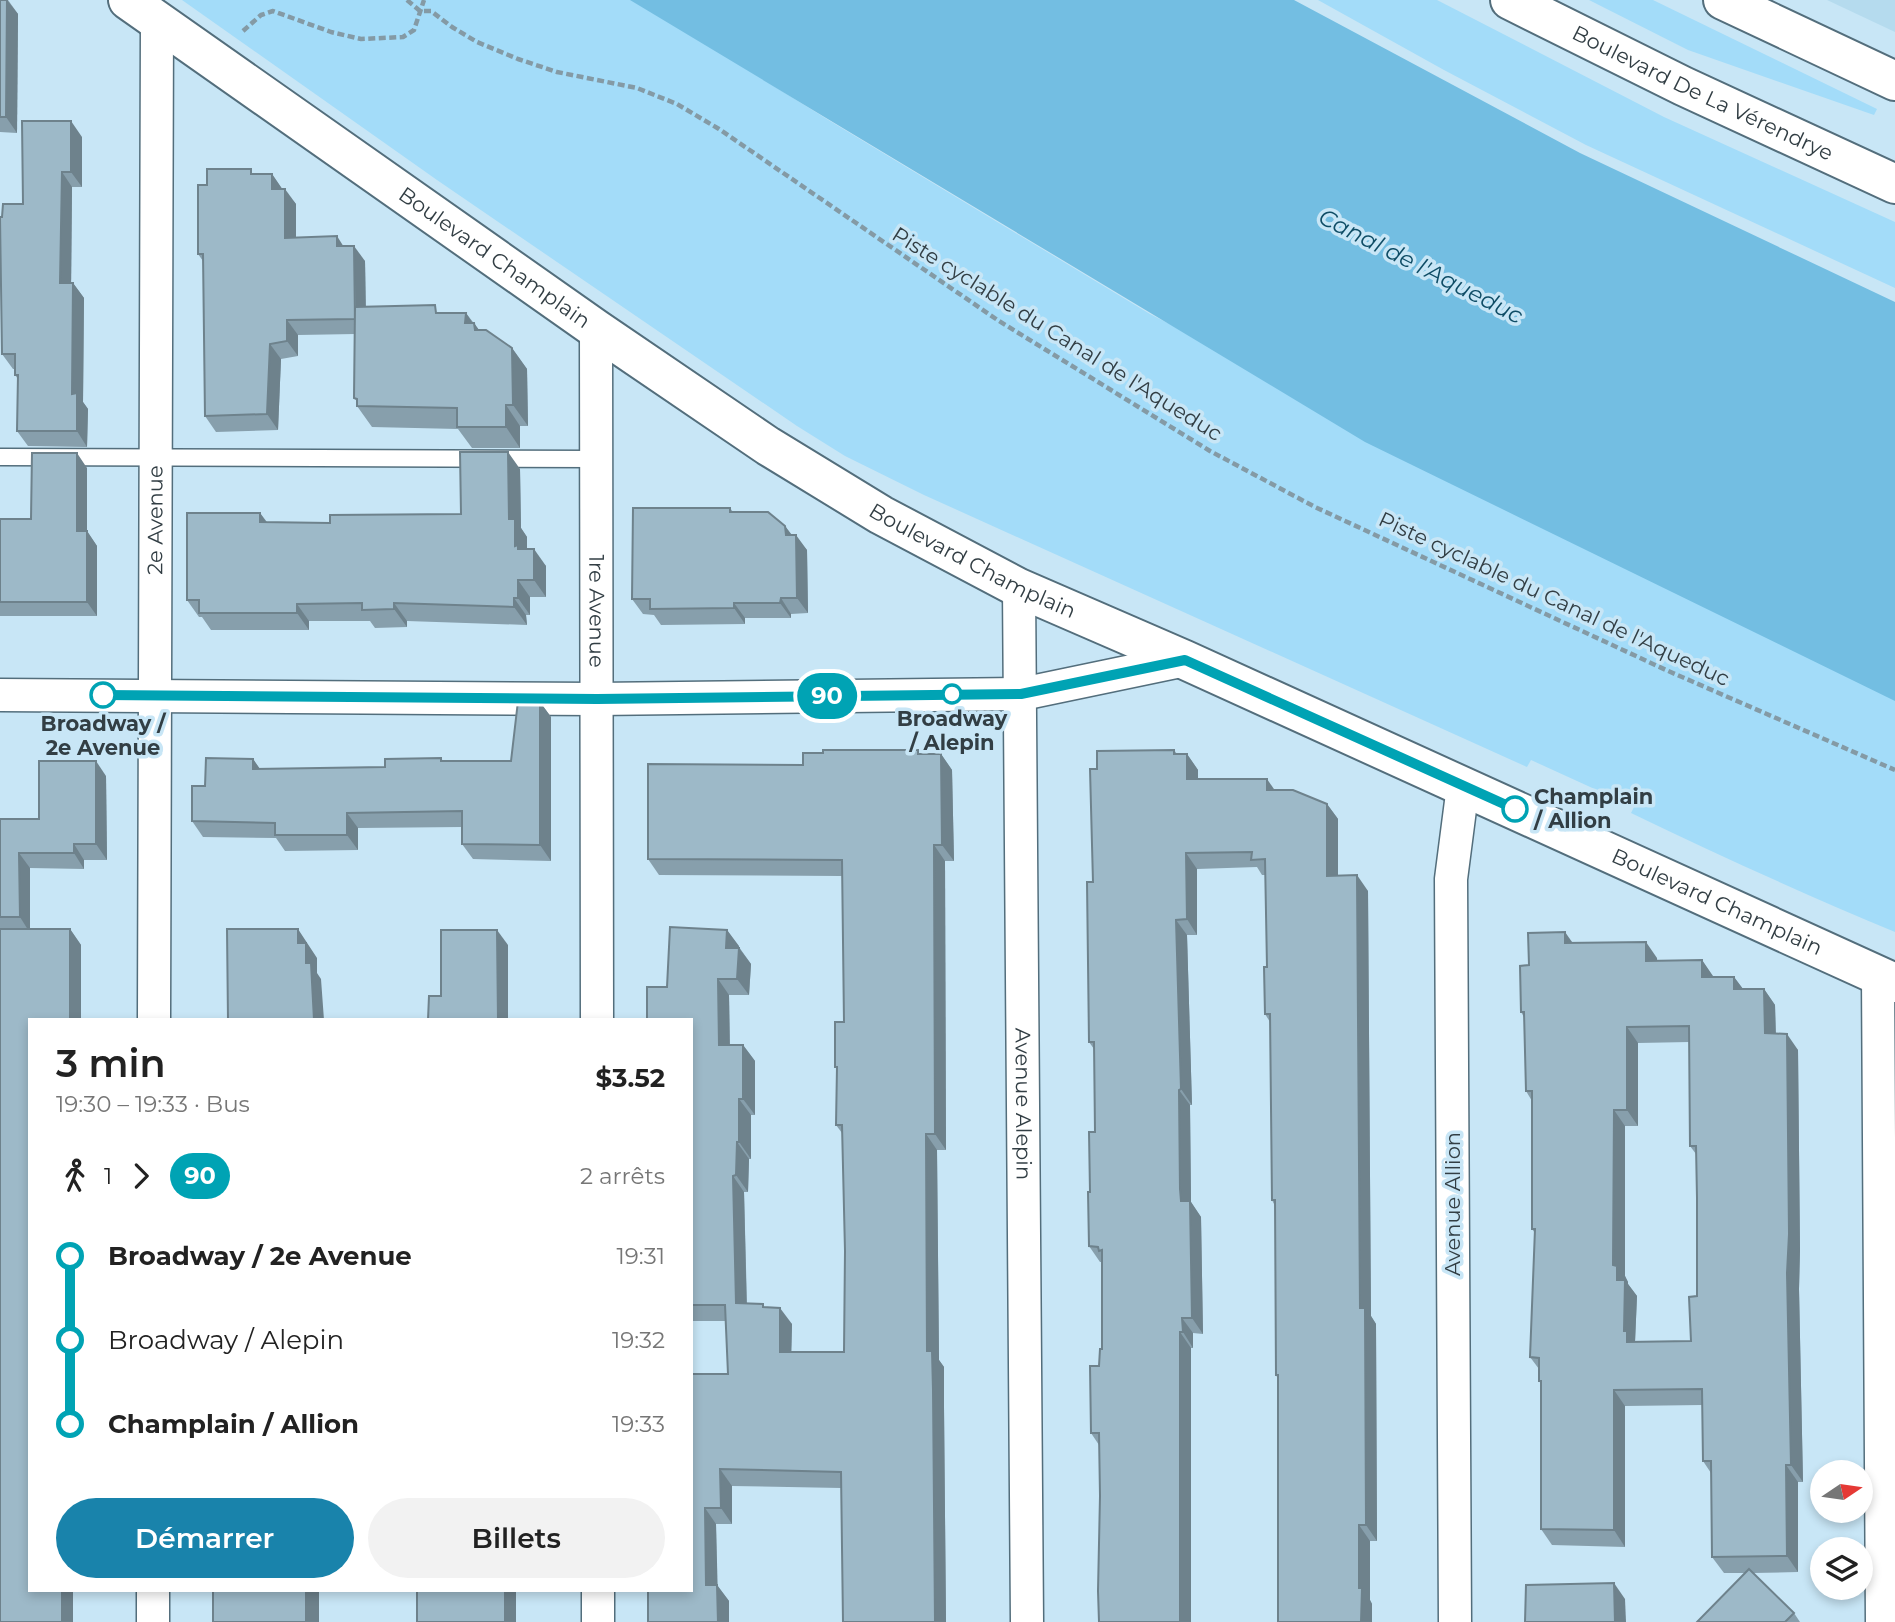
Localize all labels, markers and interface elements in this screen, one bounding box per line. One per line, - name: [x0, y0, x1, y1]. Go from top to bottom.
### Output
- street label: Boulevard De La Vérendrye: [1568, 20, 1837, 166]
- street label: Boulevard Champlain: [394, 181, 595, 333]
- water label: Canal de l'Aqueduc: [1314, 202, 1528, 330]
- street label: Piste cyclable du Canal de l'Aqueduc: [888, 221, 1227, 446]
- street label: 2e Avenue: [142, 465, 168, 575]
- street label: Boulevard Champlain: [865, 498, 1080, 623]
- street label: Piste cyclable du Canal de l'Aqueduc: [1375, 506, 1734, 691]
- street label: 1re Avenue: [584, 554, 609, 668]
- line badge: 90: [796, 673, 858, 719]
- text: 90: [811, 681, 843, 710]
- marker: Broadway / 2e Avenue: [90, 682, 116, 708]
- marker: Broadway / Alepin: [942, 684, 962, 704]
- place label: Broadway / Alepin: [897, 706, 1008, 755]
- place label: Broadway / 2e Avenue: [41, 711, 167, 760]
- place label: Champlain / Allion: [1533, 784, 1653, 833]
- marker: Champlain / Allion: [1502, 796, 1528, 822]
- street label: Boulevard Champlain: [1608, 843, 1826, 960]
- street label: Avenue Alepin: [1010, 1028, 1037, 1180]
- text: 3 min: [56, 1040, 166, 1087]
- text: $3.52: [596, 1062, 665, 1094]
- text: 19:30 – 19:33 · Bus: [56, 1090, 250, 1118]
- street label: Avenue Allion: [1440, 1132, 1465, 1276]
- icon: walk: [56, 1157, 94, 1195]
- icon: forward: [122, 1157, 160, 1195]
- text: 90: [184, 1161, 216, 1190]
- text: 1: [104, 1162, 112, 1190]
- text: 2 arrêts: [580, 1162, 665, 1190]
- text: Broadway / 2e Avenue: [108, 1240, 412, 1272]
- text: 19:31: [617, 1242, 665, 1270]
- text: Broadway / Alepin: [108, 1324, 344, 1356]
- text: 19:32: [612, 1326, 665, 1354]
- text: Champlain / Allion: [108, 1408, 359, 1440]
- text: 19:33: [612, 1410, 665, 1438]
- north arrow: [1810, 1460, 1872, 1522]
- map controls: [1810, 1460, 1873, 1600]
- button: Démarrer: [56, 1498, 354, 1578]
- button: Billets: [368, 1498, 665, 1578]
- button: layers: [1810, 1537, 1873, 1600]

